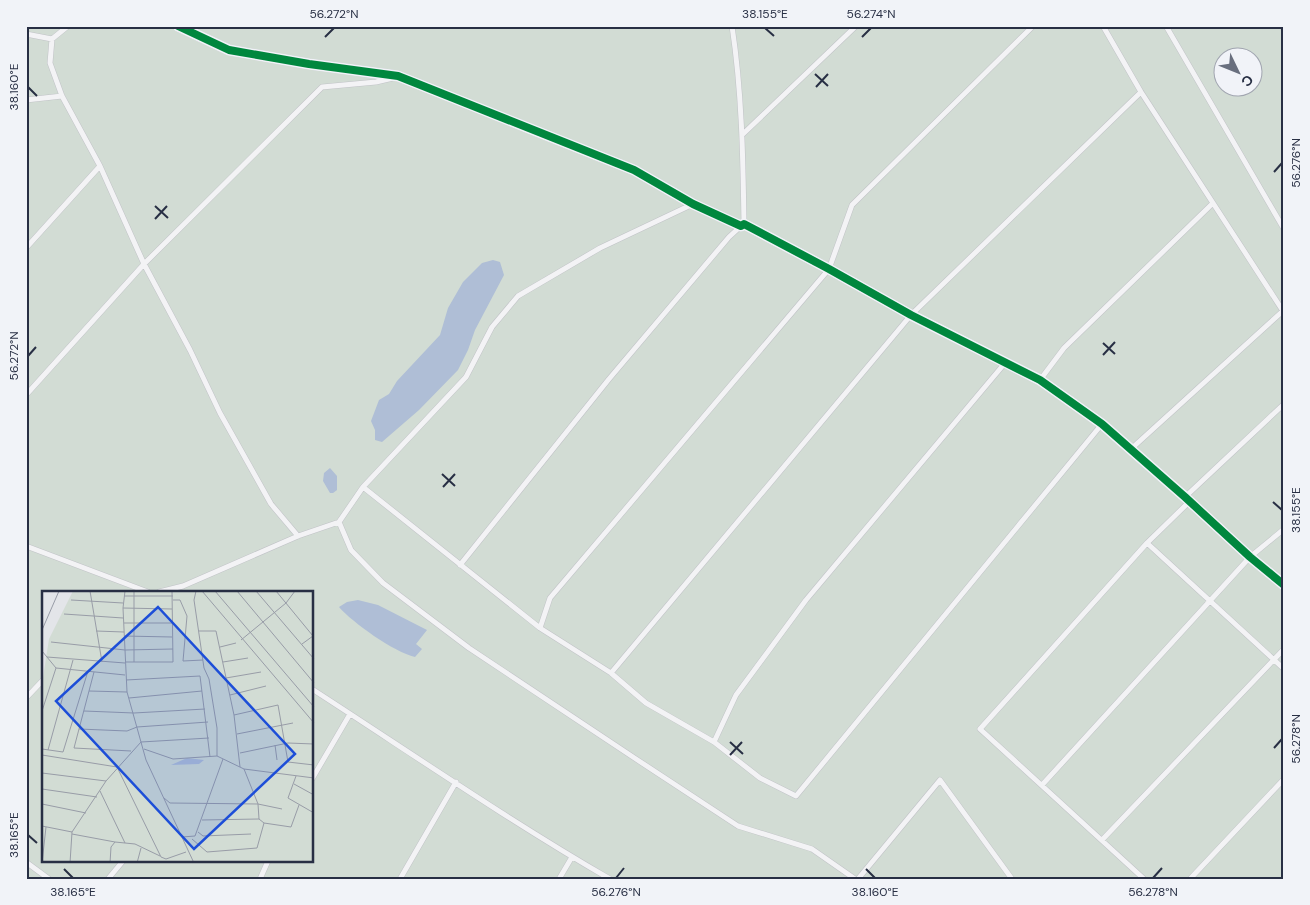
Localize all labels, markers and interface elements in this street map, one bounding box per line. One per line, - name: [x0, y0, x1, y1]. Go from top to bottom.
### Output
- text: 56.272°N: [310, 6, 358, 22]
- text: 38.155°E: [742, 6, 788, 22]
- text: 56.274°N: [847, 6, 895, 22]
- north arrow: [1212, 48, 1262, 98]
- text: 38.160°E: [6, 63, 22, 110]
- text: С: [1237, 71, 1258, 91]
- text: 56.276°N: [1288, 138, 1304, 188]
- text: 56.272°N: [6, 332, 22, 380]
- text: 38.155°E: [1288, 487, 1304, 533]
- inset map: [42, 591, 314, 862]
- text: 56.278°N: [1288, 714, 1304, 764]
- text: 38.165°E: [6, 812, 22, 858]
- text: 38.165°E: [50, 884, 96, 900]
- text: 56.276°N: [591, 884, 641, 900]
- text: 38.160°E: [852, 884, 899, 900]
- text: 56.278°N: [1128, 884, 1178, 900]

